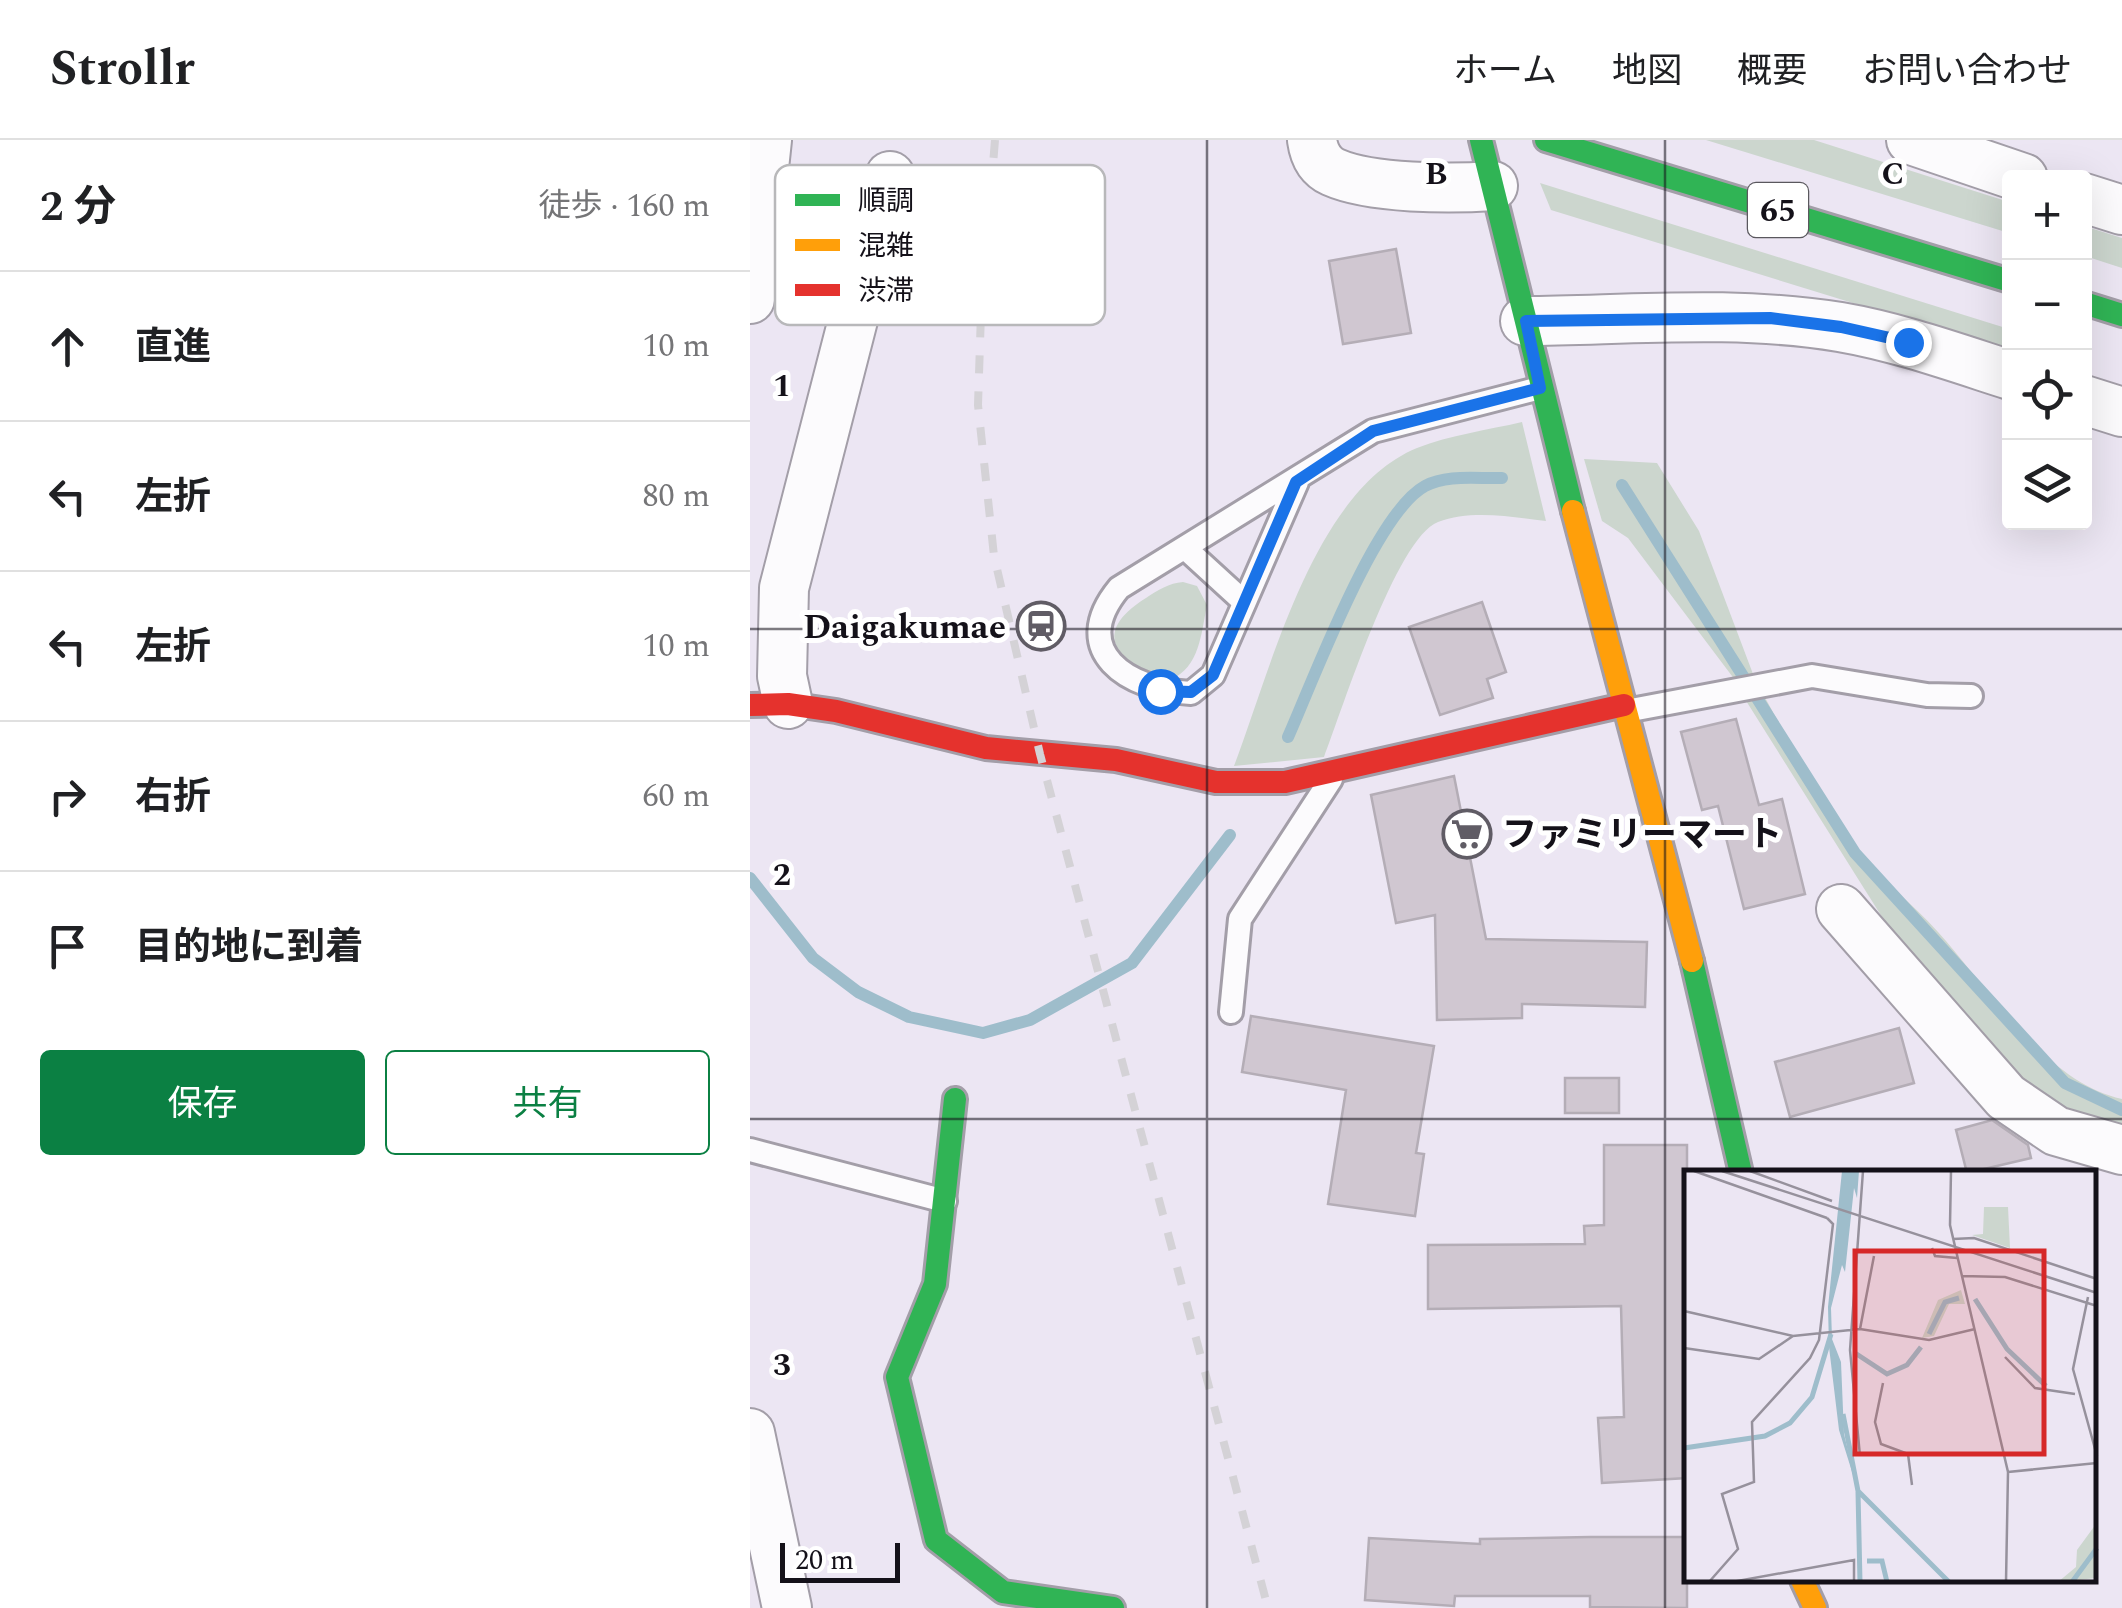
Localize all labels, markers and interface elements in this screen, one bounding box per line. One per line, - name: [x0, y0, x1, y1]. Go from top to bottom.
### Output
- text: Strollr: [50, 33, 195, 106]
- text: ホーム: [1453, 45, 1557, 98]
- text: 地図: [1612, 45, 1682, 98]
- text: 概要: [1737, 45, 1807, 98]
- text: お問い合わせ: [1862, 45, 2072, 98]
- text: B: [1425, 150, 1447, 199]
- text: C: [1882, 150, 1904, 199]
- legend: [775, 165, 1105, 325]
- map controls: [2002, 170, 2092, 530]
- button: +: [2002, 170, 2092, 260]
- text: 2 分: [40, 176, 116, 239]
- text: 順調: [858, 180, 914, 223]
- text: 徒歩 · 160 m: [538, 182, 710, 231]
- road number: 65: [1748, 183, 1808, 237]
- text: 混雑: [858, 225, 914, 268]
- button: −: [2002, 260, 2092, 350]
- text: 渋滞: [858, 270, 914, 313]
- icon: ahead: [40, 319, 95, 374]
- text: 直進: [135, 319, 211, 377]
- route end: [1886, 320, 1932, 366]
- text: 10 m: [642, 322, 710, 371]
- button: locate: [2002, 350, 2092, 440]
- text: 1: [773, 362, 791, 411]
- button: layers: [2002, 440, 2092, 530]
- icon: left: [40, 469, 95, 524]
- text: 左折: [135, 469, 211, 527]
- text: 80 m: [642, 472, 710, 521]
- station icon: Daigakumae: [1015, 600, 1067, 652]
- place label: Daigakumae: [803, 601, 1006, 654]
- icon: left: [40, 619, 95, 674]
- text: 左折: [135, 619, 211, 677]
- text: 10 m: [642, 622, 710, 671]
- route start: [1138, 669, 1184, 715]
- icon: right: [40, 769, 95, 824]
- text: 右折: [135, 769, 211, 827]
- text: 60 m: [642, 772, 710, 821]
- supermarket icon: ファミリーマート: [1441, 808, 1493, 860]
- place label: ファミリーマート: [1502, 809, 1782, 862]
- text: 2: [773, 851, 791, 900]
- icon: arrive: [40, 919, 95, 974]
- text: 目的地に到着: [135, 919, 363, 977]
- button: 保存: [40, 1050, 365, 1155]
- button: 共有: [385, 1050, 710, 1155]
- inset map: [1684, 1170, 2097, 1583]
- text: 3: [773, 1341, 791, 1390]
- scale bar: [780, 1538, 900, 1582]
- text: 20 m: [795, 1539, 854, 1582]

